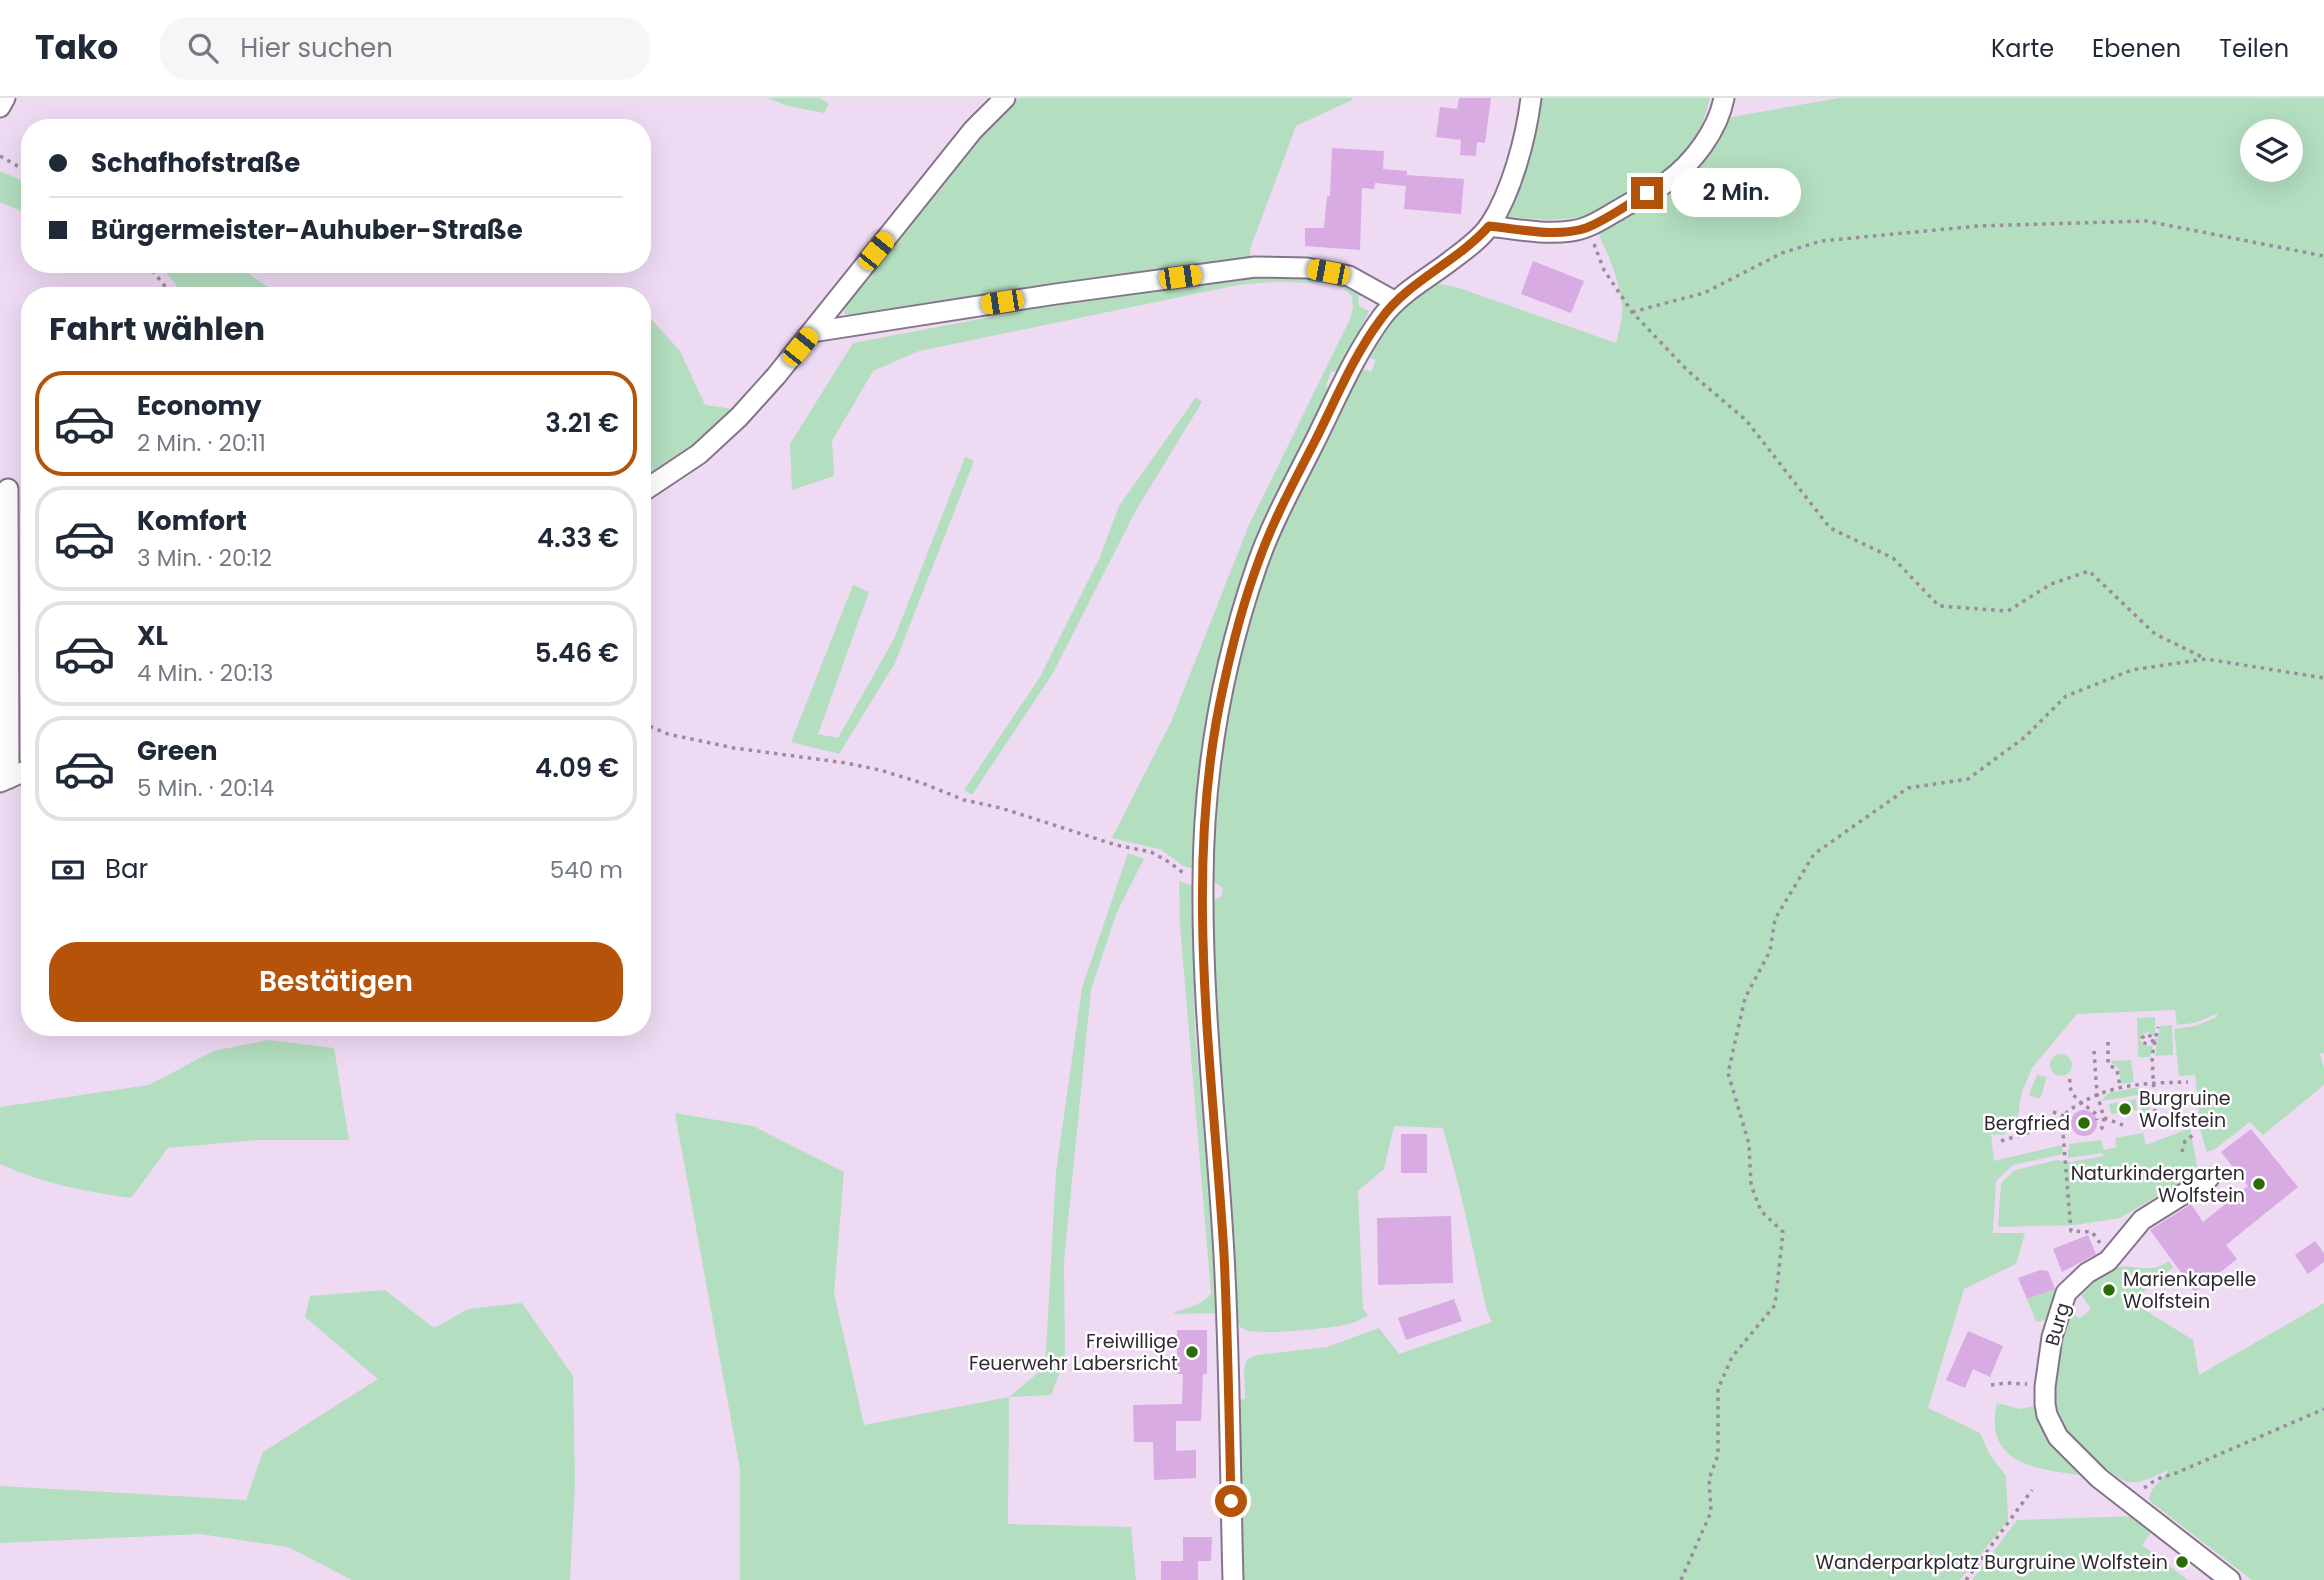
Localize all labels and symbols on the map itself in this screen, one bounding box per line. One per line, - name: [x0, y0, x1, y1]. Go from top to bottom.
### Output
- callout: 2 Min.: [1672, 168, 1801, 217]
- route end: [1631, 177, 1663, 209]
- car: [855, 228, 898, 274]
- car: [1306, 258, 1351, 286]
- car: [1158, 264, 1203, 290]
- car: [980, 288, 1025, 316]
- car: [779, 324, 822, 370]
- place label: Burgruine Wolfstein: [2139, 1085, 2231, 1134]
- marker: Burgruine Wolfstein: [2117, 1101, 2133, 1117]
- place label: Bergfried: [1984, 1110, 2070, 1137]
- marker: Bergfried: [2076, 1115, 2092, 1131]
- place label: Naturkindergarten Wolfstein: [2071, 1160, 2245, 1209]
- marker: Naturkindergarten Wolfstein: [2251, 1176, 2267, 1192]
- place label: Marienkapelle Wolfstein: [2123, 1266, 2256, 1315]
- marker: Marienkapelle Wolfstein: [2101, 1282, 2117, 1298]
- street label: Burg: [2038, 1299, 2076, 1349]
- place label: Freiwillige Feuerwehr Labersricht: [969, 1328, 1178, 1377]
- marker: Freiwillige Feuerwehr Labersricht: [1184, 1344, 1200, 1360]
- route start: [1215, 1485, 1247, 1517]
- place label: Wanderparkplatz Burgruine Wolfstein: [1815, 1549, 2168, 1576]
- marker: Wanderparkplatz Burgruine Wolfstein: [2174, 1554, 2190, 1570]

